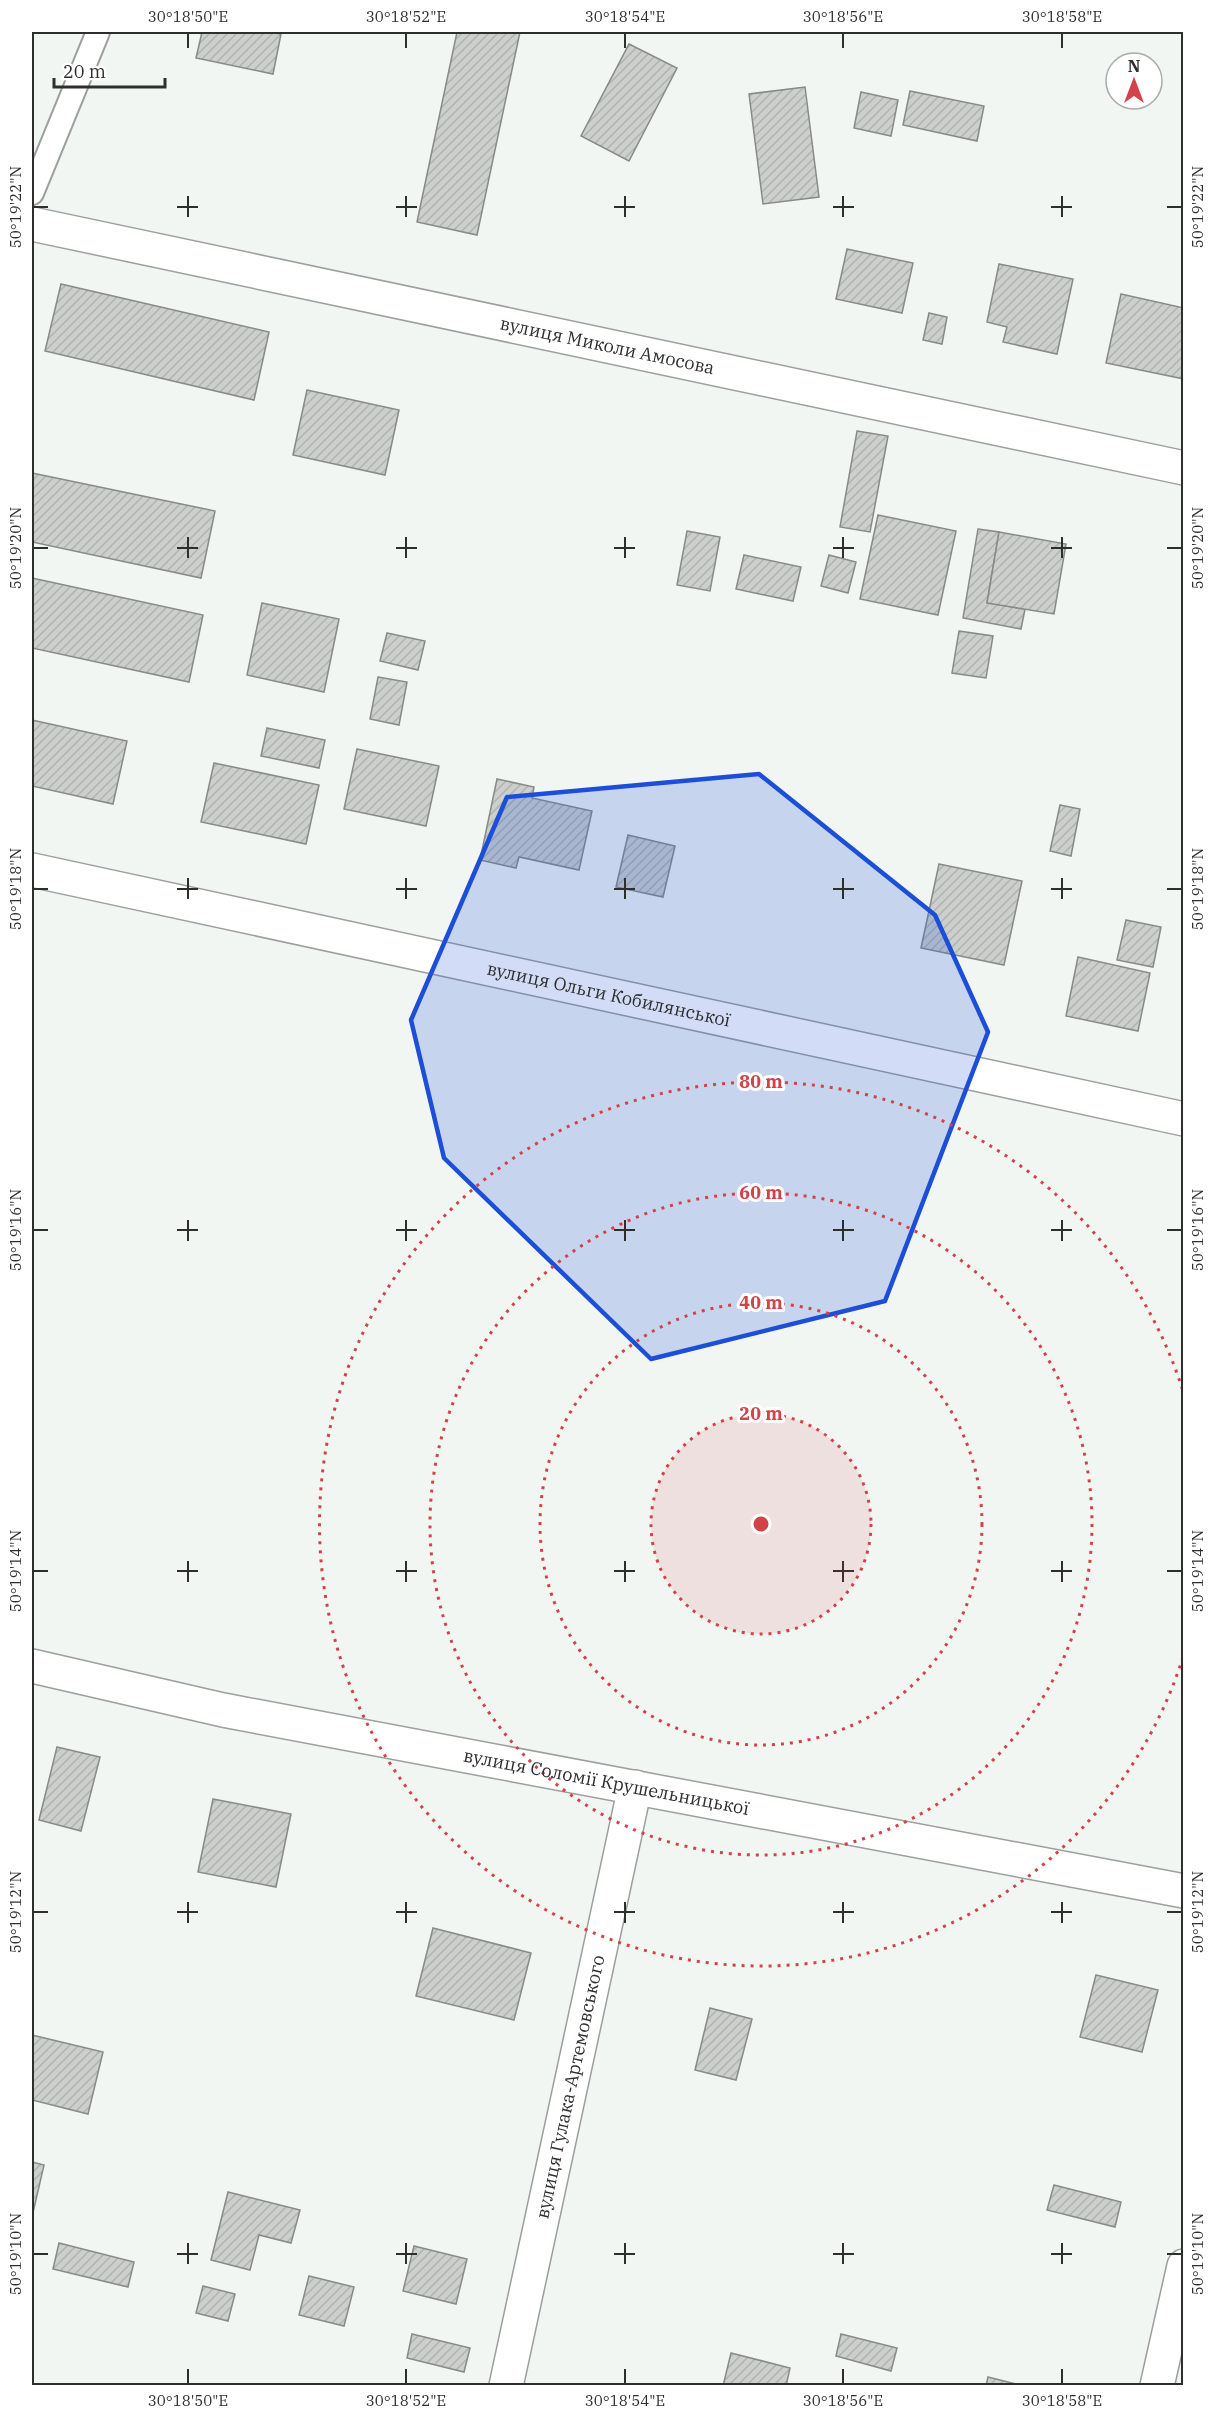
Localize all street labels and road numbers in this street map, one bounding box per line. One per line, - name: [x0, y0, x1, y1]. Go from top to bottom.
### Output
- street label: вулиця Миколи Амосова: [498, 311, 717, 379]
- street label: вулиця Ольги Кобилянської: [485, 957, 733, 1032]
- street label: вулиця Соломії Крушельницької: [462, 1744, 751, 1820]
- street label: вулиця Гулака-Артемовського: [530, 1953, 610, 2221]

